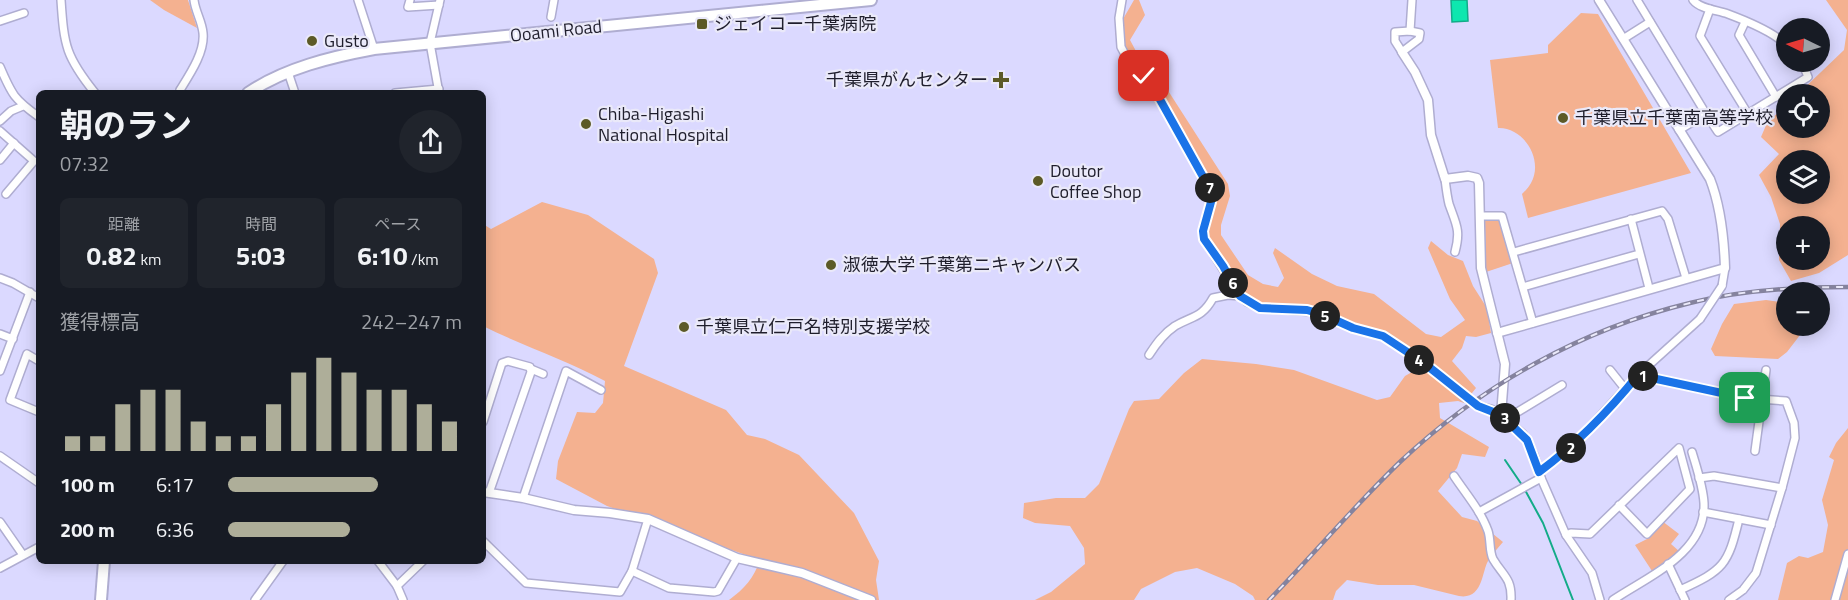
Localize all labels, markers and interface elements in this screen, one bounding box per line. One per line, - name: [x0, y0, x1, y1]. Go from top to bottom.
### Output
- place label: ジェイコー千葉病院: [714, 10, 876, 37]
- street label: Ooami Road: [509, 12, 603, 49]
- marker: ジェイコー千葉病院: [695, 17, 709, 31]
- north arrow: [1776, 18, 1830, 72]
- map controls: [1776, 18, 1830, 336]
- place label: Gusto: [324, 27, 369, 54]
- marker: Gusto: [305, 34, 319, 48]
- pin: [1118, 50, 1169, 101]
- icon: check: [1127, 59, 1160, 92]
- place label: 千葉県がんセンター: [826, 66, 988, 93]
- marker: 千葉県がんセンター: [992, 71, 1010, 89]
- button: locate: [1776, 84, 1830, 138]
- text: 朝のラン: [60, 100, 192, 150]
- place label: Chiba-Higashi National Hospital: [598, 100, 729, 148]
- place label: 千葉県立千葉南高等学校: [1575, 104, 1773, 131]
- button: share: [399, 110, 462, 173]
- marker: 千葉県立千葉南高等学校: [1556, 111, 1570, 125]
- marker: Chiba-Higashi National Hospital: [579, 117, 593, 131]
- text: 07:32: [60, 148, 109, 179]
- button: layers: [1776, 150, 1830, 204]
- place label: Doutor Coffee Shop: [1050, 157, 1141, 205]
- pin: 7: [1195, 173, 1225, 203]
- marker: Doutor Coffee Shop: [1031, 174, 1045, 188]
- text: 7: [1206, 176, 1214, 200]
- text: 距離: [108, 212, 140, 236]
- text: 時間: [245, 212, 277, 236]
- text: ペース: [374, 212, 422, 236]
- button: +: [1776, 216, 1830, 270]
- text: 0.82: [87, 236, 137, 275]
- text: 5:03: [236, 236, 286, 275]
- text: 6:10: [357, 236, 408, 275]
- text: km: [137, 247, 161, 271]
- text: /km: [408, 247, 439, 271]
- place label: 淑徳大学 千葉第ニキャンパス: [843, 251, 1081, 278]
- marker: 淑徳大学 千葉第ニキャンパス: [824, 258, 838, 272]
- pin: 6: [1218, 268, 1248, 298]
- text: 6: [1229, 271, 1237, 295]
- button: −: [1776, 282, 1830, 336]
- pin: 5: [1310, 301, 1340, 331]
- text: 5: [1321, 304, 1329, 328]
- text: 獲得標高: [60, 306, 140, 337]
- text: 242–247 m: [361, 306, 462, 337]
- place label: 千葉県立仁戸名特別支援学校: [696, 313, 930, 340]
- marker: 千葉県立仁戸名特別支援学校: [677, 320, 691, 334]
- pin: 4: [1404, 345, 1434, 375]
- text: 4: [1415, 348, 1423, 372]
- pin: 1: [1628, 361, 1658, 391]
- text: 1: [1639, 364, 1647, 388]
- pin: [1719, 372, 1770, 423]
- icon: arrive: [1728, 381, 1761, 414]
- pin: 3: [1490, 403, 1520, 433]
- text: 3: [1501, 406, 1509, 430]
- pin: 2: [1556, 433, 1586, 463]
- text: 2: [1567, 436, 1575, 460]
- text: 100 m: [60, 469, 115, 500]
- text: 6:17: [156, 469, 194, 500]
- text: 200 m: [60, 514, 115, 545]
- text: 6:36: [156, 514, 194, 545]

